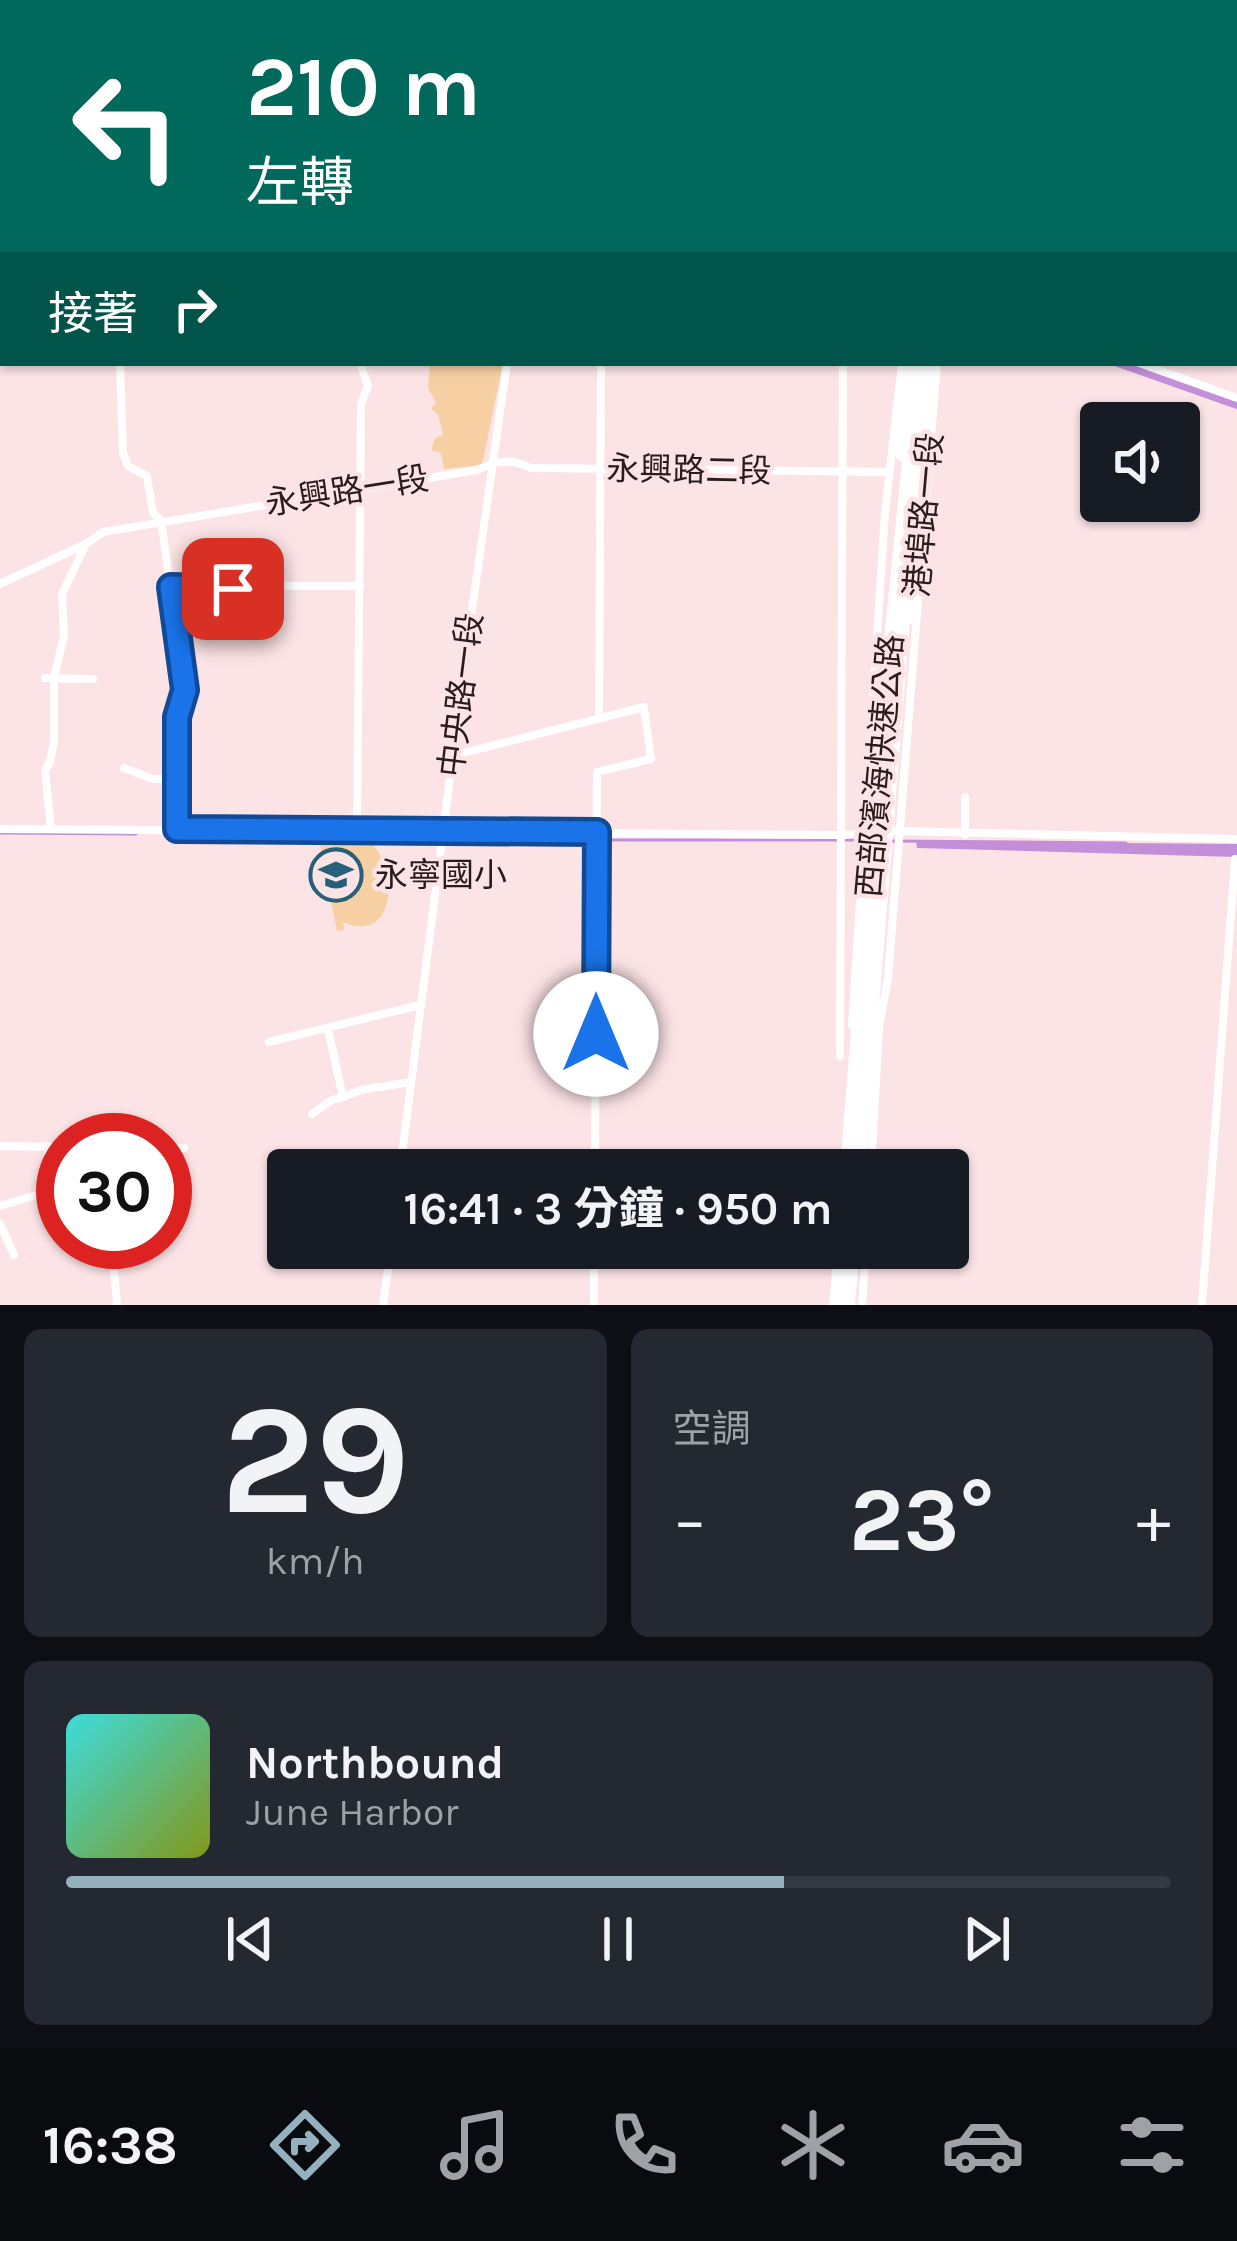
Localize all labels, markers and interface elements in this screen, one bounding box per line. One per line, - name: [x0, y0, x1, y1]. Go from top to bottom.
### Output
- text: 210 m: [246, 38, 481, 136]
- icon: left: [48, 48, 204, 204]
- text: 左轉: [246, 151, 354, 215]
- icon: right: [162, 276, 228, 342]
- text: 接著: [48, 288, 138, 340]
- map controls: [1080, 402, 1200, 522]
- button: sound: [1080, 402, 1200, 522]
- street label: 港埠路一段: [898, 431, 950, 599]
- street label: 永興路二段: [606, 450, 772, 490]
- street label: 永興路一段: [263, 459, 431, 523]
- pin: [182, 538, 284, 640]
- icon: arrive: [200, 556, 266, 622]
- street label: 中央路一段: [432, 611, 490, 779]
- street label: 西部濱海快速公路: [850, 633, 910, 899]
- school or university icon: 永寧國小: [308, 847, 364, 903]
- place label: 永寧國小: [375, 856, 507, 894]
- position arrow: [533, 971, 659, 1097]
- speed limit sign: 30: [36, 1113, 192, 1269]
- text: 16:41 · 3 分鐘 · 950 m: [404, 1183, 832, 1235]
- text: 29: [220, 1369, 410, 1551]
- text: 空調: [673, 1406, 751, 1452]
- text: 23°: [849, 1467, 994, 1573]
- text: −: [673, 1481, 707, 1559]
- text: +: [1136, 1481, 1171, 1559]
- text: km/h: [266, 1538, 365, 1584]
- text: Northbound: [246, 1737, 504, 1789]
- text: June Harbor: [246, 1789, 458, 1835]
- icon: previous: [217, 1906, 283, 1972]
- icon: pause: [585, 1906, 651, 1972]
- icon: next: [954, 1906, 1020, 1972]
- icon: directions: [263, 2103, 347, 2187]
- icon: music: [433, 2103, 517, 2187]
- icon: phone: [602, 2103, 686, 2187]
- icon: climate: [771, 2103, 855, 2187]
- icon: car: [941, 2103, 1025, 2187]
- icon: filters: [1110, 2103, 1194, 2187]
- text: 16:38: [43, 2113, 178, 2177]

